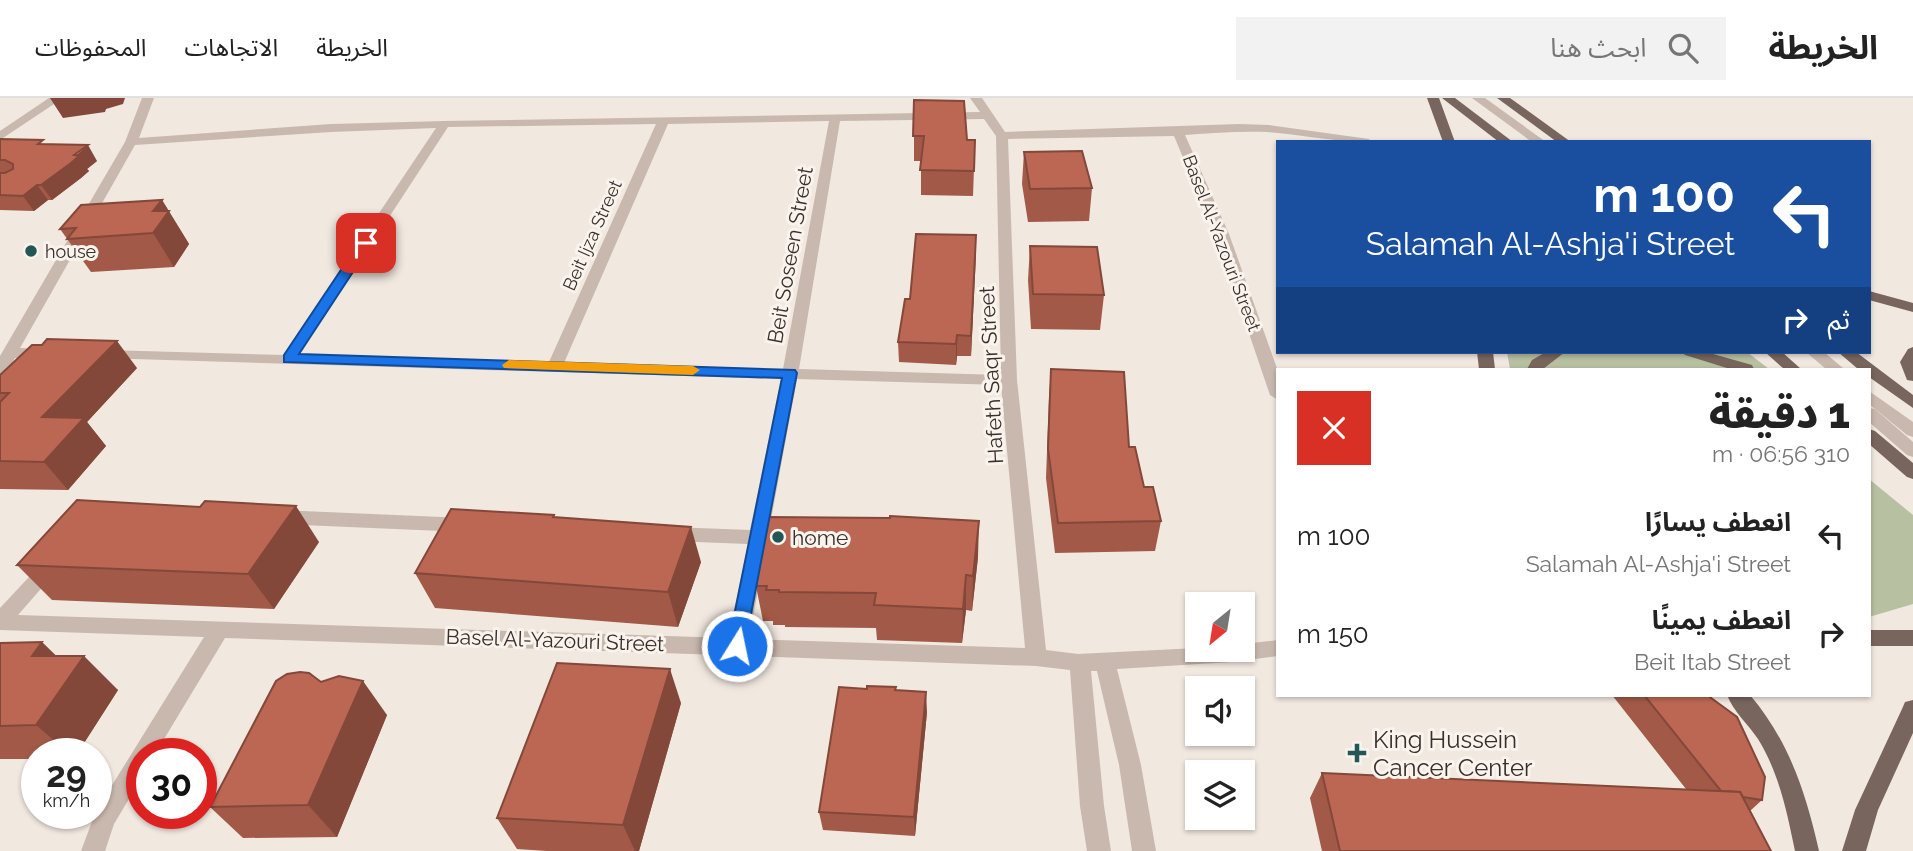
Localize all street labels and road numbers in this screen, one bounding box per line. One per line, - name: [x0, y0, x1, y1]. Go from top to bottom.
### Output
- street label: Basel Al-Yazouri Street: [1179, 152, 1265, 334]
- street label: Beit Soseen Street: [762, 165, 818, 345]
- street label: Beit Ijza Street: [558, 176, 626, 294]
- street label: Hafeth Saqr Street: [974, 286, 1008, 464]
- street label: Basel Al-Yazouri Street: [445, 624, 665, 656]

